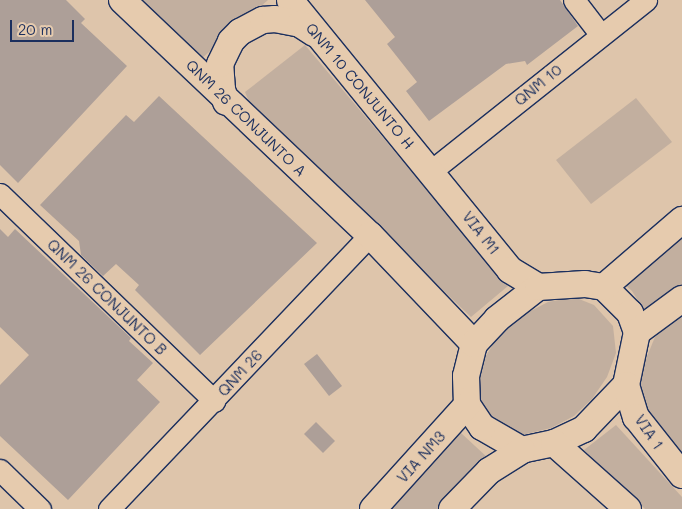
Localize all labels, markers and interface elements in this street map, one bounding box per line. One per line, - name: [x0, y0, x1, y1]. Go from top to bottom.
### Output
- scale bar: [12, 10, 76, 42]
- text: 20 m: [18, 19, 52, 39]
- street label: QNM 10 CONJUNTO H: [302, 19, 418, 153]
- street label: QNM 26 CONJUNTO A: [182, 56, 310, 180]
- street label: QNM 10: [511, 61, 565, 109]
- street label: VIA M1: [458, 208, 504, 258]
- street label: QNM 26 CONJUNTO B: [44, 235, 170, 359]
- street label: QNM 26: [214, 346, 266, 400]
- street label: VIA 1: [631, 411, 667, 453]
- street label: VIA NM3: [393, 427, 449, 487]

